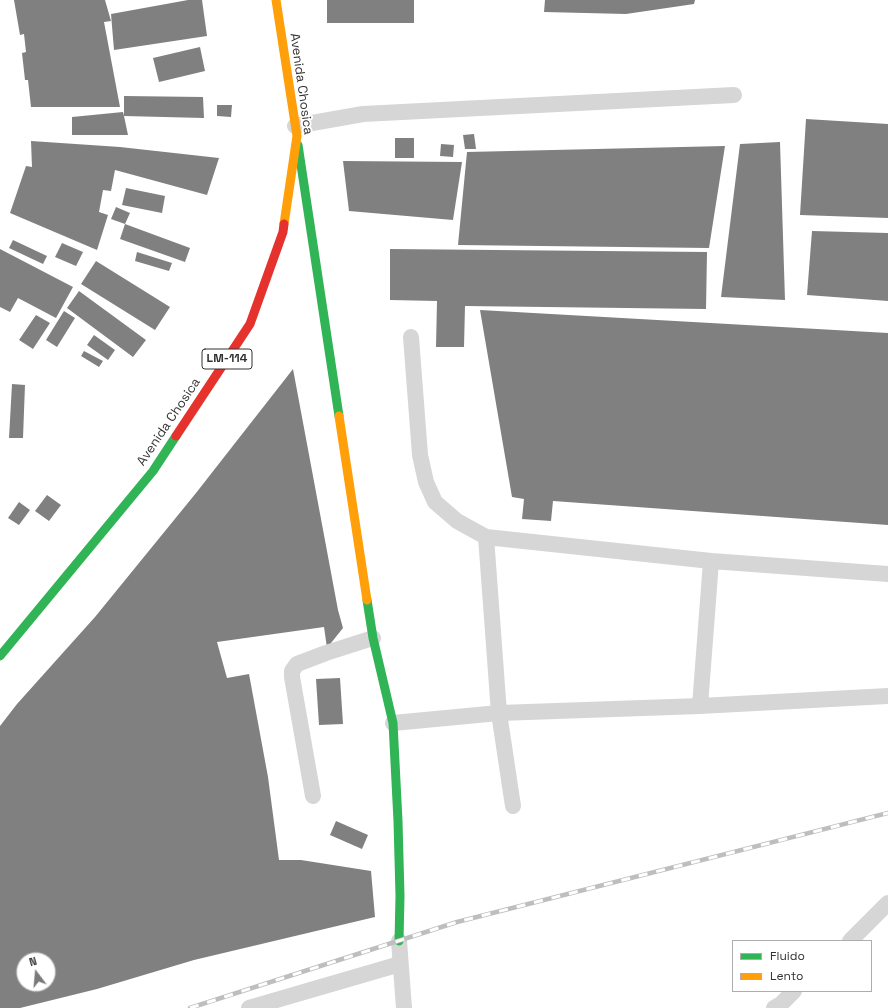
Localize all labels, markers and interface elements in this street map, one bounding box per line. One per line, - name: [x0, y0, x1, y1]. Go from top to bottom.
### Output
- street label: Avenida Chosica: [286, 32, 316, 136]
- road number: LM-114: [202, 349, 252, 369]
- street label: Avenida Chosica: [134, 375, 204, 469]
- legend: [732, 940, 872, 992]
- text: Fluido: [770, 948, 805, 964]
- north arrow: [16, 952, 56, 992]
- text: N: [27, 954, 38, 969]
- text: Lento: [770, 968, 804, 984]

